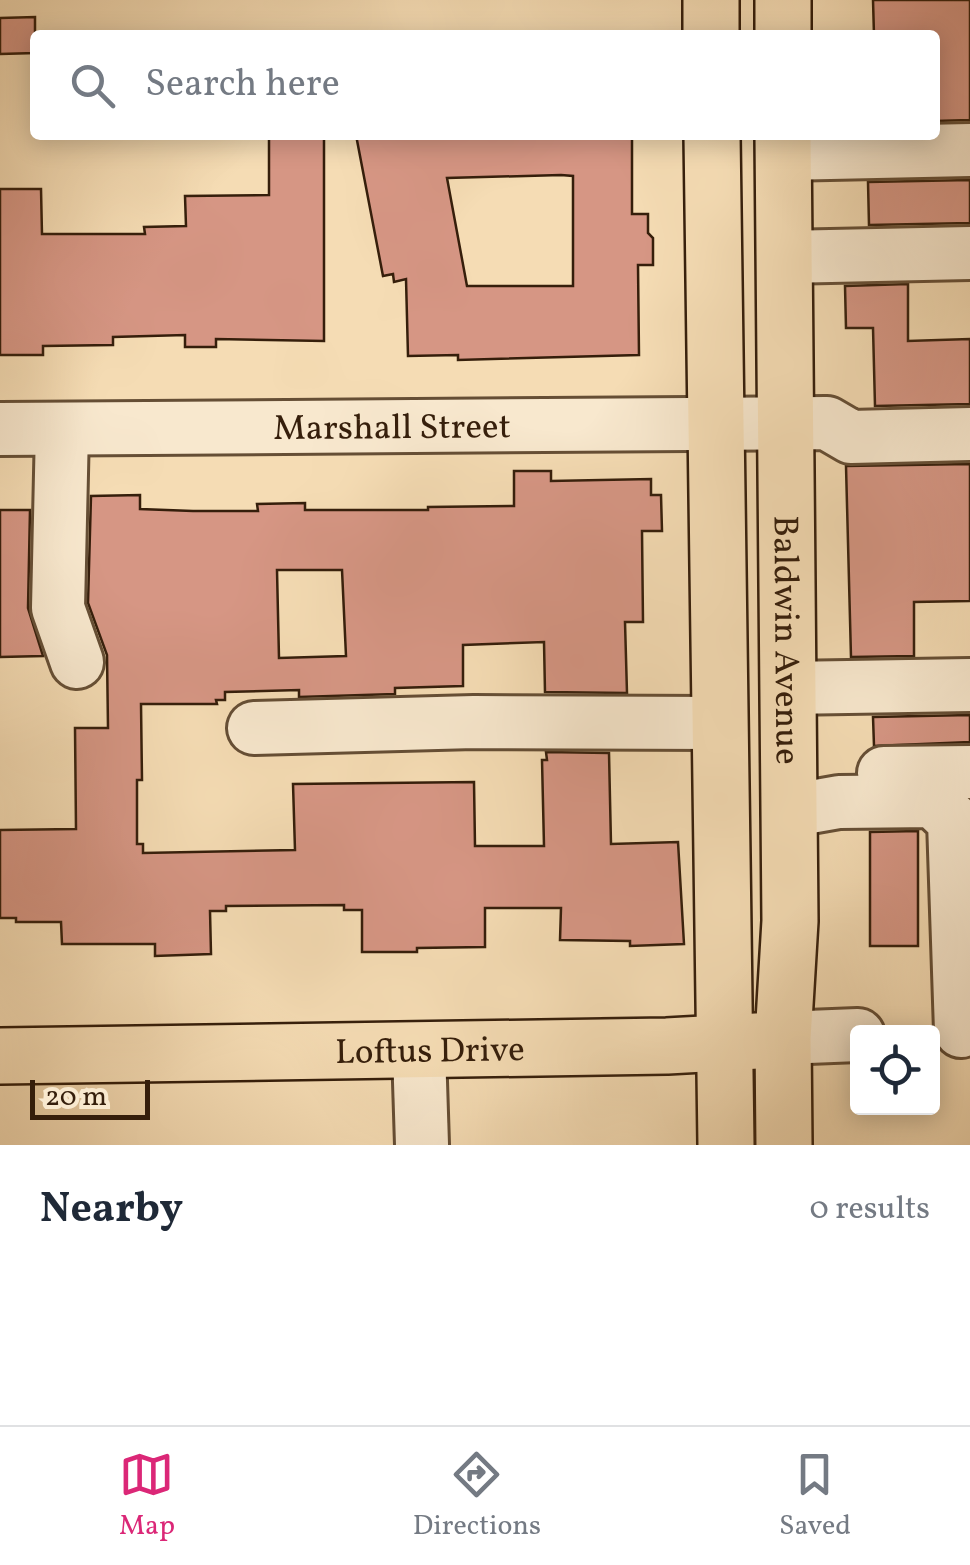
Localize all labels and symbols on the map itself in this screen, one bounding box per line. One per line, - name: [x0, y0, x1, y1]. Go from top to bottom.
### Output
- street label: Marshall Street: [273, 404, 511, 454]
- street label: Baldwin Avenue: [759, 515, 810, 765]
- street label: Loftus Drive: [335, 1027, 525, 1078]
- scale bar: [30, 1075, 150, 1120]

